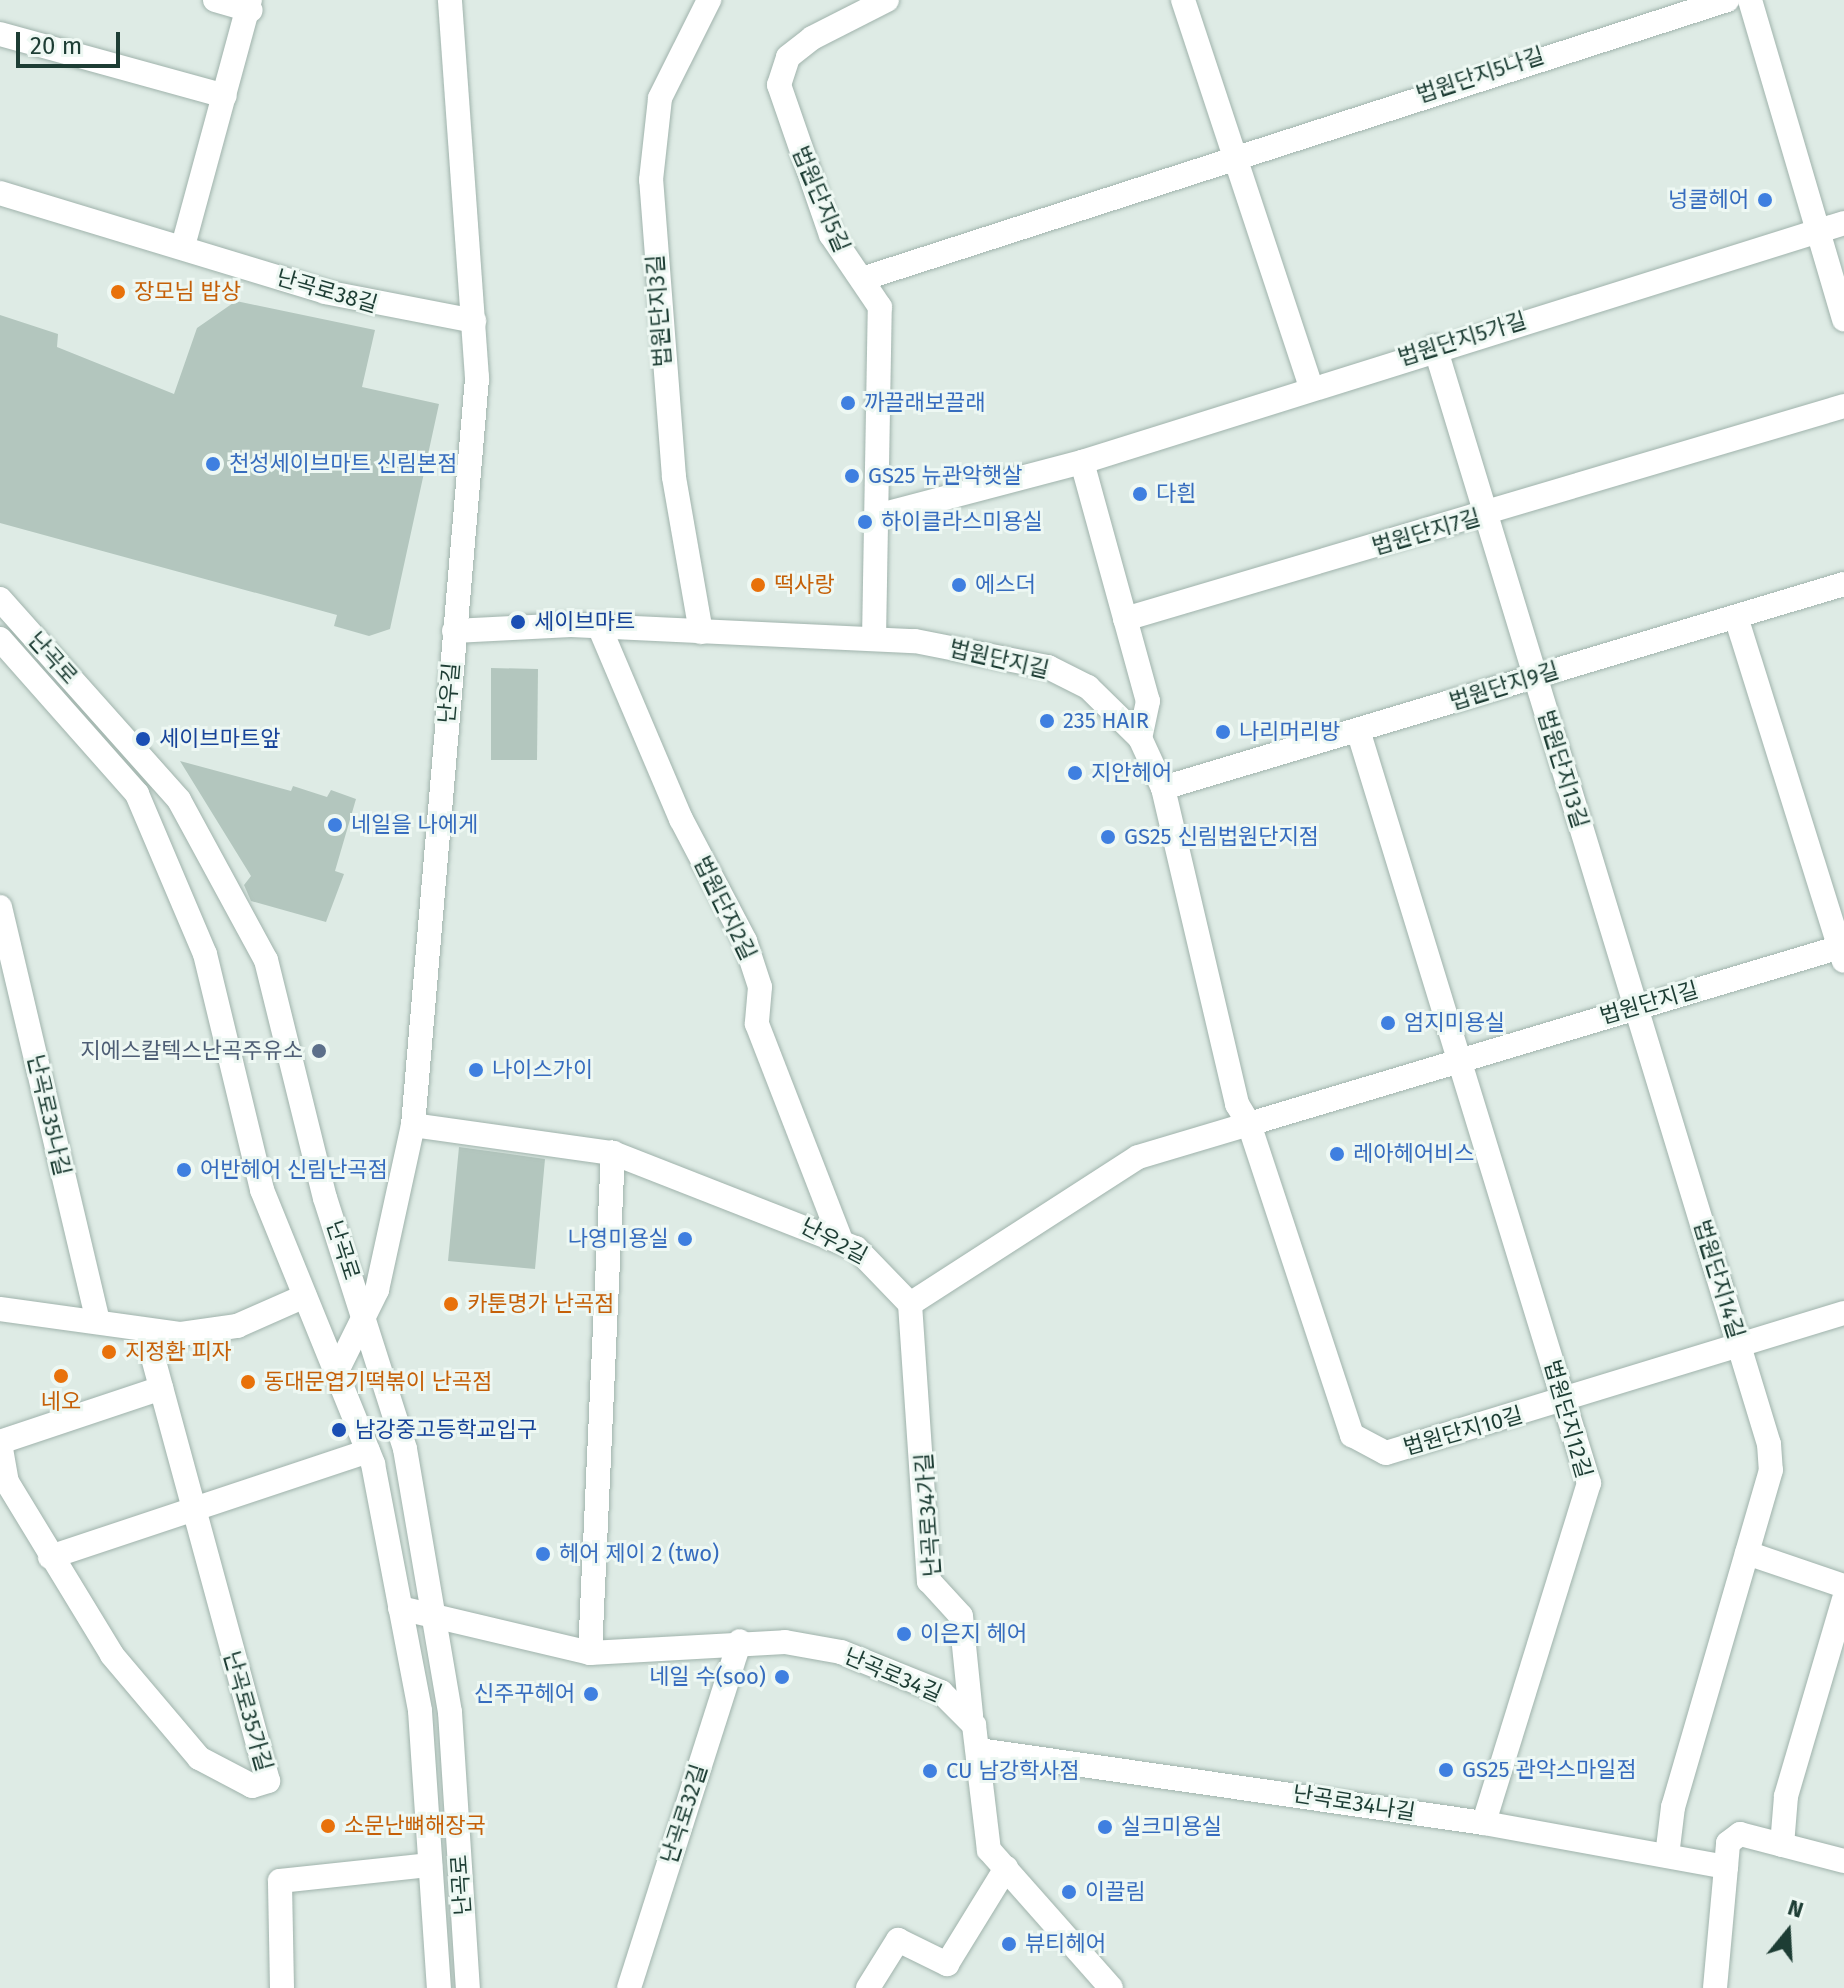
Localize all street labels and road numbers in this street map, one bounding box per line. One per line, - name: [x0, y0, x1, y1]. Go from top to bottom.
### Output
- street label: 법원단지5나길: [1413, 42, 1547, 108]
- street label: 법원단지5길: [787, 142, 855, 256]
- street label: 법원단지3길: [642, 254, 676, 368]
- street label: 난곡로38길: [273, 264, 381, 318]
- street label: 법원단지5가길: [1395, 307, 1529, 371]
- street label: 법원단지7길: [1369, 504, 1483, 560]
- street label: 난곡로: [23, 627, 83, 689]
- street label: 법원단지길: [947, 635, 1051, 683]
- street label: 법원단지9길: [1446, 657, 1562, 715]
- street label: 난우길: [433, 662, 465, 724]
- street label: 법원단지13길: [1533, 707, 1593, 831]
- street label: 법원단지2길: [689, 852, 761, 964]
- street label: 법원단지길: [1597, 976, 1701, 1030]
- street label: 난곡로35나길: [22, 1052, 76, 1178]
- street label: 난우2길: [796, 1213, 872, 1269]
- street label: 난곡로: [321, 1217, 365, 1283]
- street label: 법원단지14길: [1688, 1217, 1750, 1341]
- street label: 법원단지12길: [1539, 1357, 1597, 1481]
- street label: 법원단지10길: [1400, 1401, 1526, 1461]
- street label: 난곡로34가길: [911, 1452, 945, 1578]
- street label: 난곡로34길: [840, 1643, 946, 1707]
- street label: 난곡로35가길: [218, 1648, 278, 1774]
- street label: 난곡로32길: [656, 1761, 712, 1867]
- street label: 난곡로34나길: [1291, 1780, 1417, 1826]
- street label: 난곡로: [446, 1854, 476, 1916]

